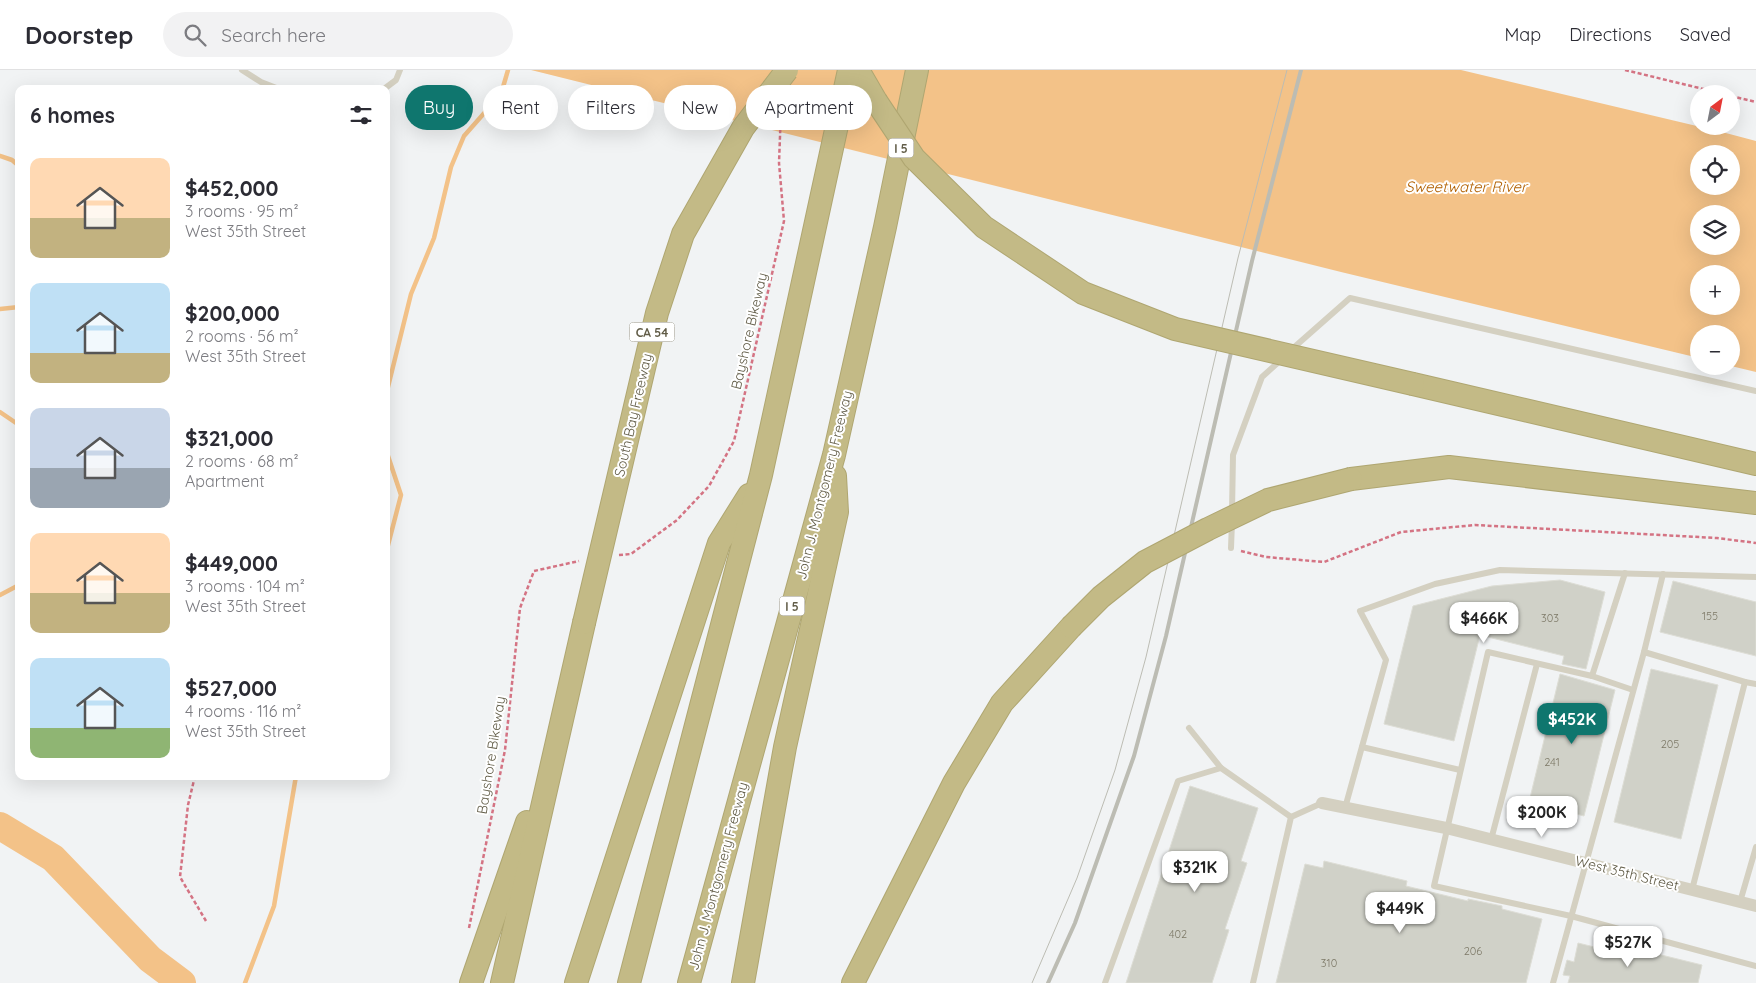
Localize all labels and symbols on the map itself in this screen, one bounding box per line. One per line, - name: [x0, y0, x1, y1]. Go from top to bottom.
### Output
- north arrow: [1690, 85, 1740, 135]
- road number: I 5: [888, 138, 914, 158]
- water label: Sweetwater River: [1405, 177, 1529, 196]
- street label: Bayshore Bikeway: [727, 271, 771, 391]
- road number: CA 54: [630, 322, 674, 342]
- street label: South Bay Freeway: [610, 352, 656, 478]
- street label: John J. Montgomery Freeway: [792, 389, 856, 581]
- road number: I 5: [780, 596, 804, 616]
- pin: $466K: [1449, 602, 1519, 644]
- house number: 155: [1702, 609, 1718, 623]
- house number: 303: [1541, 611, 1559, 625]
- street label: Bayshore Bikeway: [473, 695, 509, 815]
- pin: $452K: [1537, 702, 1607, 745]
- house number: 205: [1661, 737, 1679, 751]
- house number: 241: [1544, 755, 1560, 769]
- street label: John J. Montgomery Freeway: [684, 780, 752, 972]
- pin: $200K: [1507, 796, 1577, 838]
- pin: $321K: [1160, 850, 1230, 893]
- street label: West 35th Street: [1573, 851, 1681, 895]
- pin: $449K: [1365, 892, 1435, 934]
- pin: $527K: [1593, 926, 1663, 968]
- house number: 402: [1169, 927, 1187, 941]
- house number: 206: [1464, 944, 1482, 958]
- house number: 310: [1321, 956, 1337, 970]

